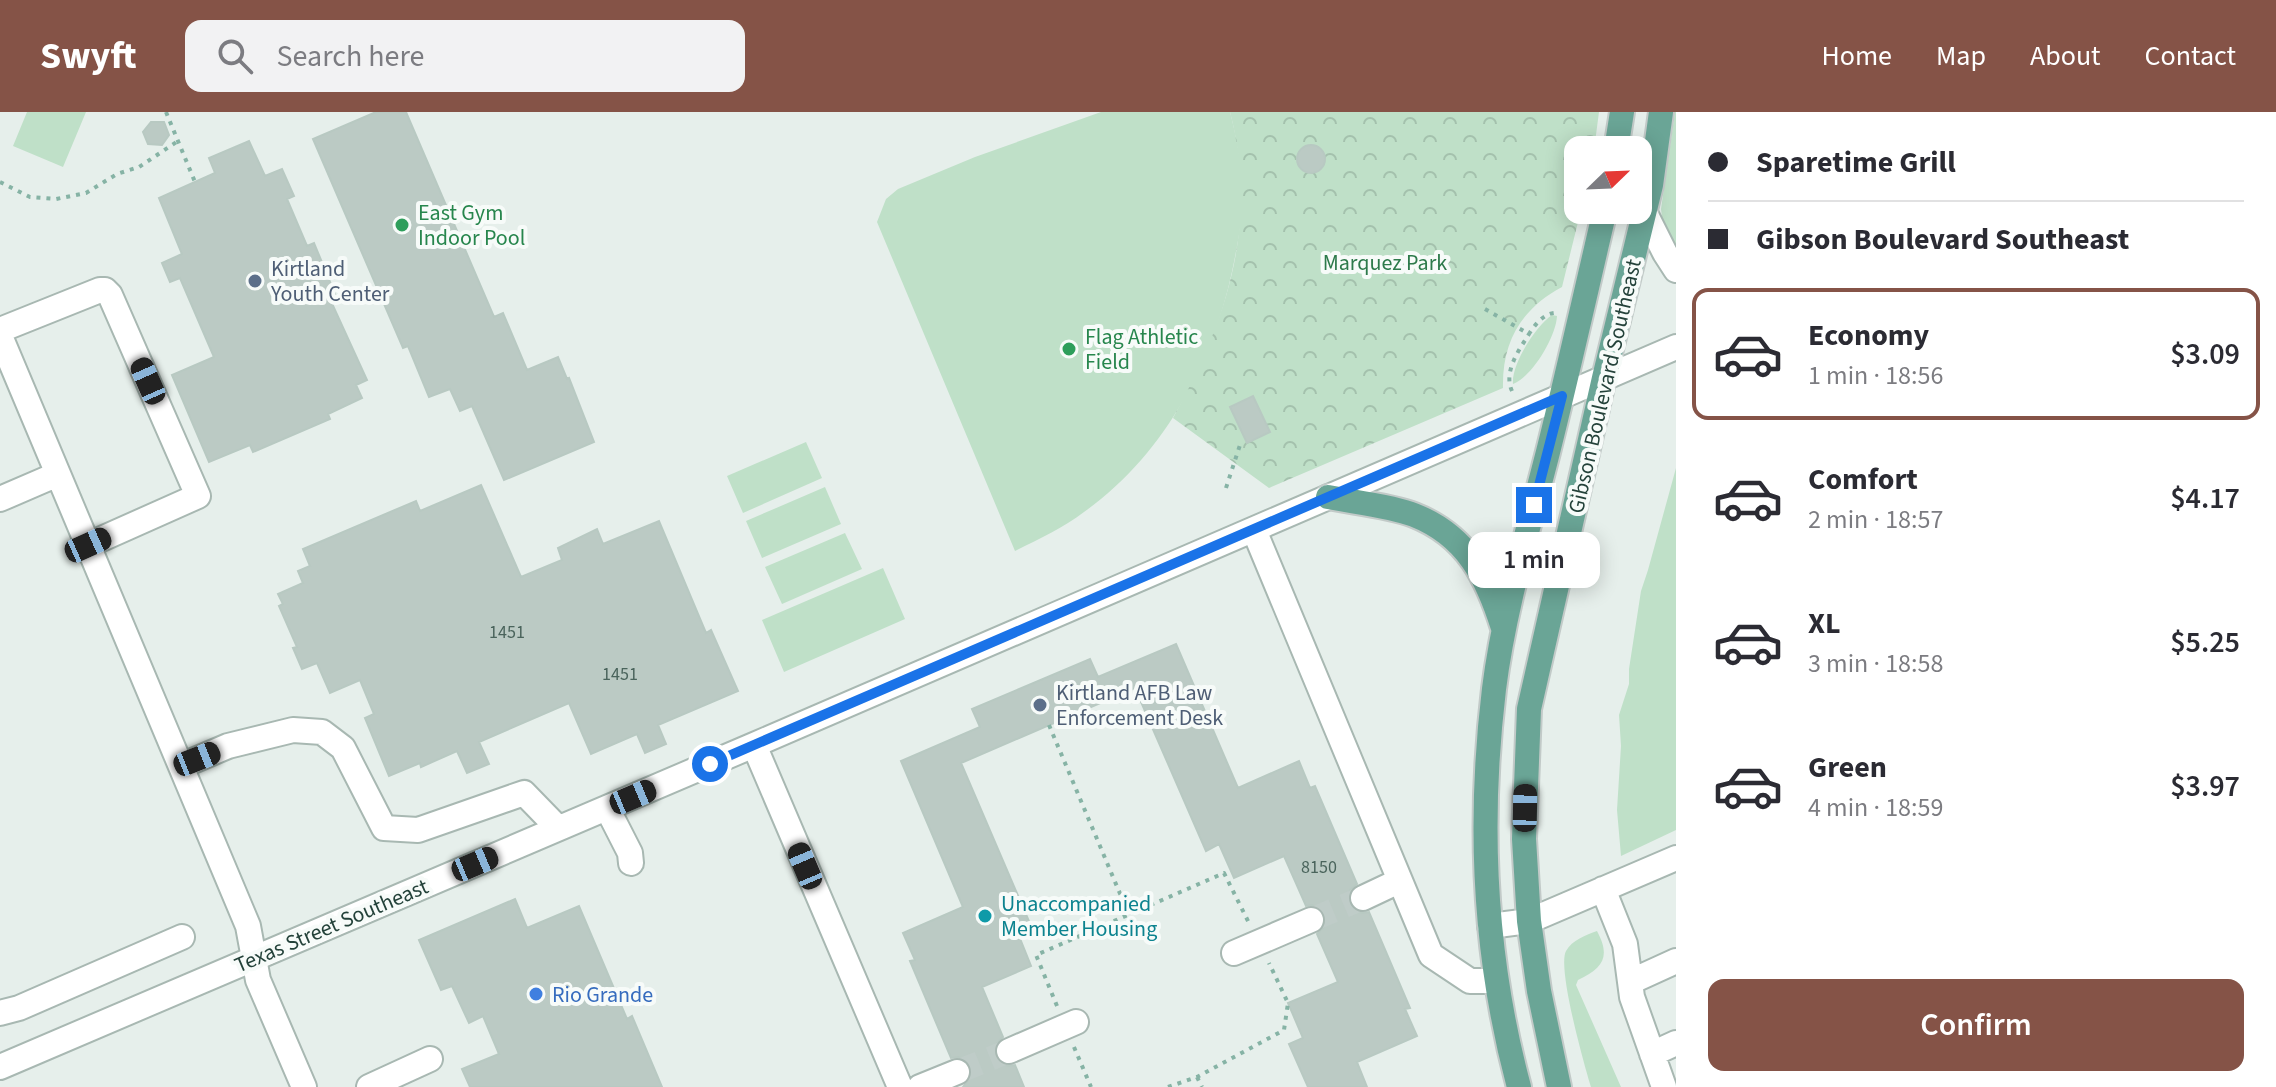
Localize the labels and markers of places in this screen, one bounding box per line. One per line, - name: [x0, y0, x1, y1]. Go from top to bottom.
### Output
- place label: East Gym Indoor Pool: [418, 197, 525, 254]
- marker: East Gym Indoor Pool: [393, 216, 411, 234]
- place label: Kirtland Youth Center: [270, 253, 390, 310]
- marker: Kirtland Youth Center: [246, 272, 264, 290]
- place label: Flag Athletic Field: [1085, 321, 1198, 378]
- marker: Flag Athletic Field: [1060, 340, 1078, 358]
- place label: Kirtland AFB Law Enforcement Desk: [1056, 677, 1223, 734]
- marker: Kirtland AFB Law Enforcement Desk: [1031, 696, 1049, 714]
- place label: Unaccompanied Member Housing: [1001, 888, 1157, 945]
- marker: Unaccompanied Member Housing: [976, 907, 994, 925]
- place label: Rio Grande: [552, 979, 653, 1011]
- marker: Rio Grande: [527, 985, 545, 1003]

